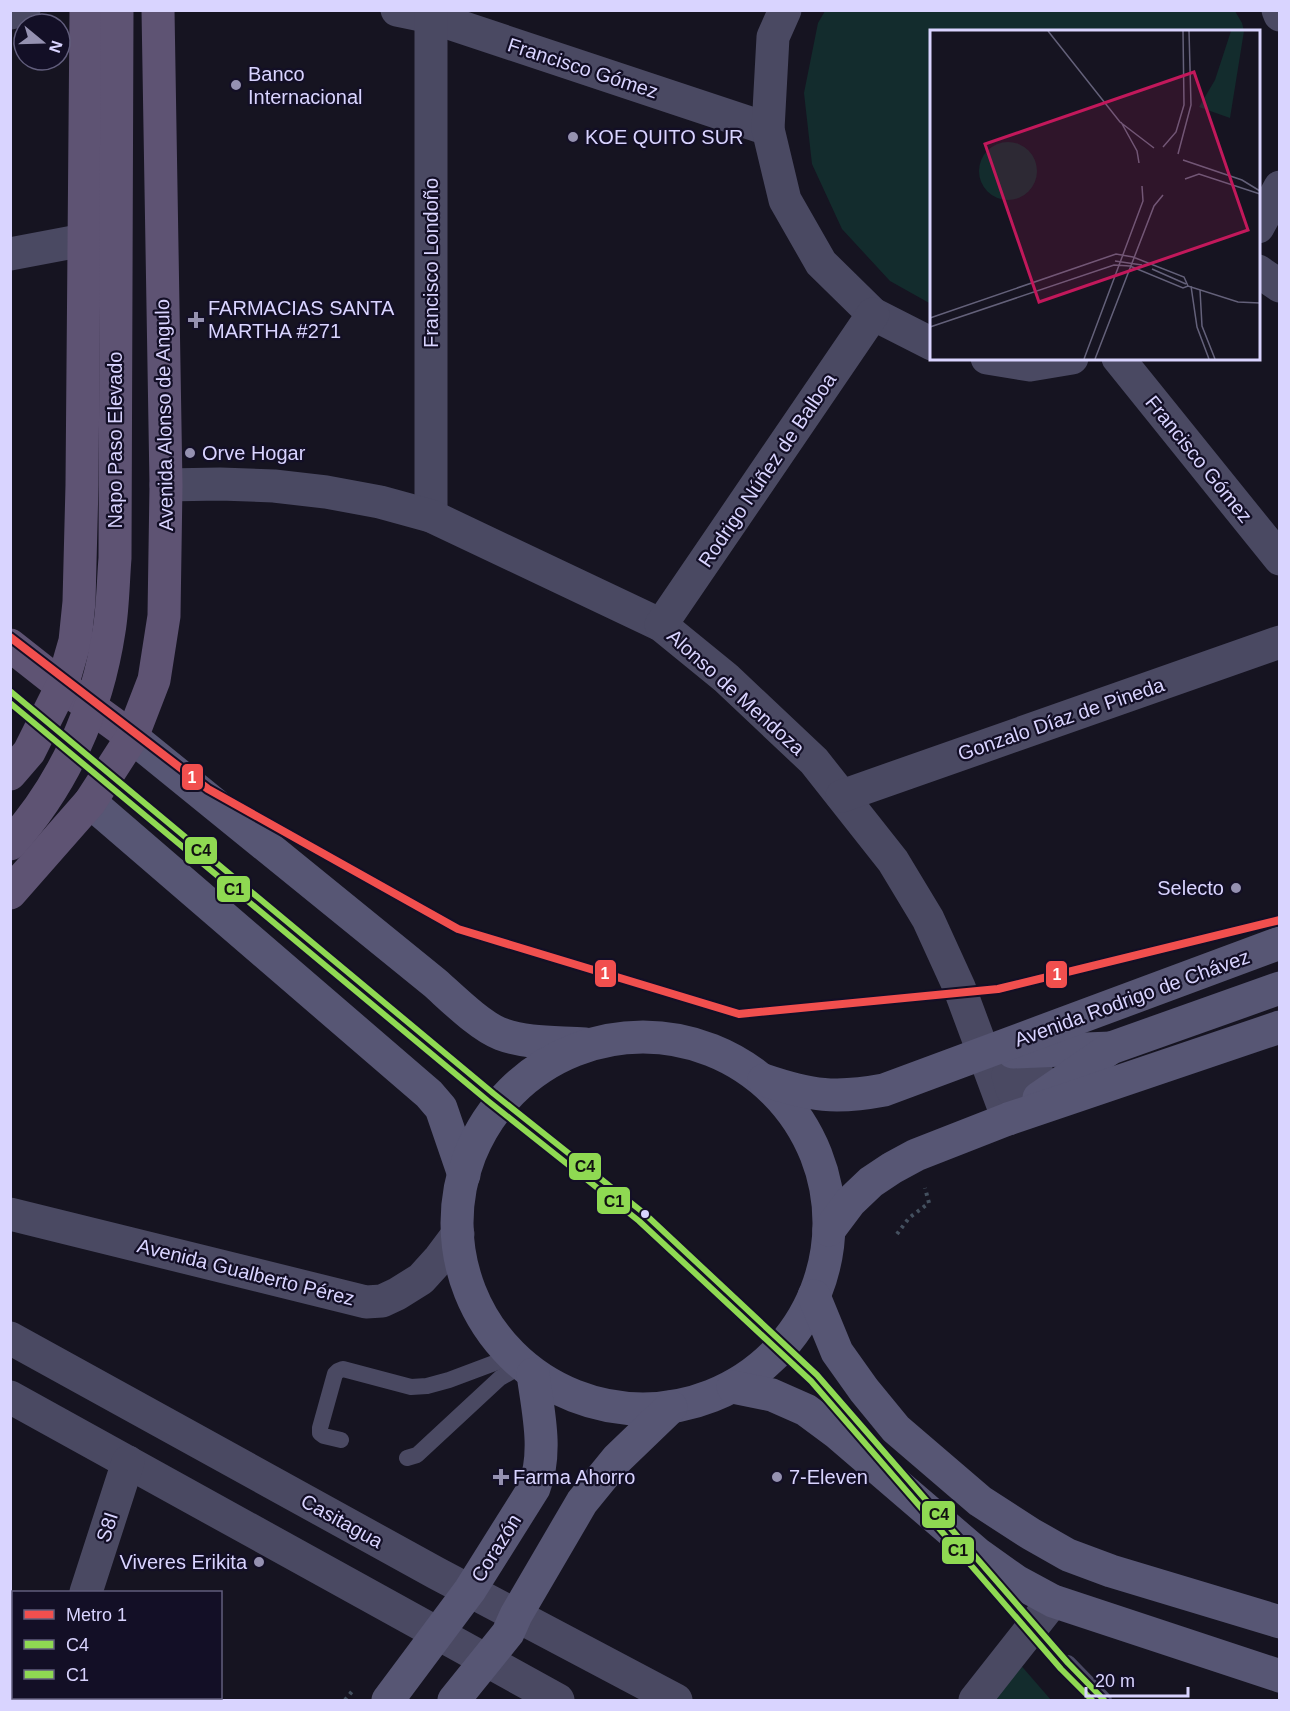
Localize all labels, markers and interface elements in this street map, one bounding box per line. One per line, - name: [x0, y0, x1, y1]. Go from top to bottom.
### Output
- north arrow: [12, 12, 72, 72]
- inset map: [930, 30, 1260, 360]
- street label: Francisco Gómez: [505, 33, 661, 103]
- text: N: [46, 38, 66, 55]
- place label: Banco Internacional: [248, 63, 363, 108]
- marker: Banco Internacional: [229, 78, 243, 92]
- place label: KOE QUITO SUR: [585, 126, 744, 148]
- marker: KOE QUITO SUR: [566, 130, 580, 144]
- street label: Francisco Londoño: [420, 178, 442, 348]
- place label: FARMACIAS SANTA MARTHA #271: [208, 297, 395, 342]
- street label: Avenida Alonso de Angulo: [151, 299, 177, 531]
- marker: FARMACIAS SANTA MARTHA #271: [189, 313, 203, 327]
- street label: Napo Paso Elevado: [104, 352, 126, 528]
- street label: Rodrigo Núñez de Balboa: [694, 368, 841, 571]
- street label: Francisco Gómez: [1141, 391, 1257, 527]
- place label: Orve Hogar: [202, 442, 306, 464]
- marker: Orve Hogar: [183, 446, 197, 460]
- street label: Alonso de Mendoza: [663, 625, 810, 760]
- street label: Gonzalo Díaz de Pineda: [955, 673, 1168, 765]
- line badge: 1: [181, 763, 204, 791]
- text: 1: [188, 769, 197, 786]
- line badge: C4: [184, 836, 218, 865]
- text: C4: [191, 842, 211, 859]
- line badge: C1: [216, 875, 251, 903]
- place label: Selecto: [1157, 877, 1224, 899]
- text: C1: [224, 881, 244, 898]
- marker: Selecto: [1229, 881, 1243, 895]
- street label: Avenida Rodrigo de Chávez: [1011, 945, 1253, 1051]
- line badge: 1: [594, 959, 617, 988]
- line badge: 1: [1045, 960, 1068, 989]
- text: 1: [601, 965, 610, 982]
- text: 1: [1053, 966, 1062, 983]
- line badge: C4: [568, 1152, 602, 1181]
- text: C4: [575, 1158, 595, 1175]
- line badge: C1: [596, 1186, 631, 1215]
- text: C1: [604, 1193, 624, 1210]
- unlabelled marker: [639, 1208, 651, 1220]
- street label: Avenida Gualberto Pérez: [135, 1234, 357, 1310]
- place label: Farma Ahorro: [513, 1466, 635, 1488]
- place label: 7-Eleven: [789, 1466, 868, 1488]
- marker: Farma Ahorro: [494, 1470, 508, 1484]
- marker: 7-Eleven: [770, 1470, 784, 1484]
- street label: Casitagua: [297, 1490, 387, 1553]
- line badge: C4: [921, 1500, 956, 1529]
- text: C4: [929, 1506, 949, 1523]
- street label: S8I: [92, 1509, 122, 1545]
- street label: Corazón: [467, 1510, 525, 1586]
- line badge: C1: [941, 1536, 975, 1565]
- text: C1: [948, 1542, 968, 1559]
- place label: Viveres Erikita: [120, 1551, 248, 1573]
- marker: Viveres Erikita: [252, 1555, 266, 1569]
- legend: [12, 1591, 222, 1699]
- text: Metro 1: [66, 1605, 127, 1625]
- text: C4: [66, 1635, 89, 1655]
- scale bar: [1086, 1660, 1188, 1698]
- text: C1: [66, 1665, 89, 1685]
- text: 20 m: [1095, 1671, 1135, 1691]

